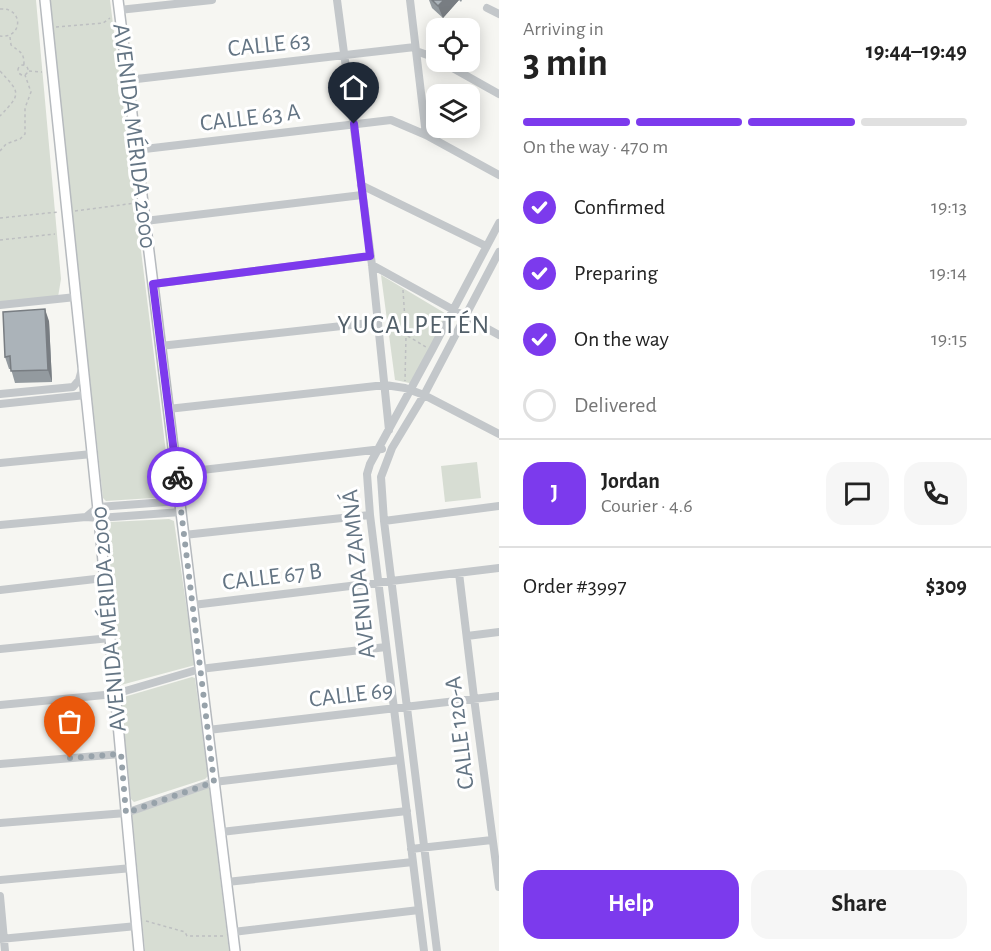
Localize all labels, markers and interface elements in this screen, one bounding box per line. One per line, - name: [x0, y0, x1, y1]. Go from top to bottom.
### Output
- map controls: [426, 18, 480, 138]
- button: locate: [426, 18, 480, 72]
- text: Arriving in: [523, 19, 604, 39]
- street label: AVENIDA MÉRIDA 2000: [108, 22, 162, 250]
- street label: CALLE 63: [227, 29, 312, 61]
- text: 19:44–19:49: [866, 40, 967, 62]
- text: 3 min: [523, 44, 608, 83]
- pin: [328, 62, 379, 124]
- icon: home: [337, 71, 370, 104]
- button: layers: [426, 84, 480, 138]
- street label: CALLE 63 A: [199, 100, 302, 136]
- text: On the way · 470 m: [523, 137, 668, 157]
- icon: check: [523, 191, 556, 224]
- text: Confirmed: [574, 196, 665, 218]
- text: 19:13: [931, 197, 967, 217]
- icon: check: [523, 257, 556, 290]
- text: Preparing: [574, 262, 658, 284]
- text: 19:14: [930, 263, 967, 283]
- district label: YUCALPETÉN: [337, 310, 491, 338]
- icon: check: [523, 323, 556, 356]
- text: On the way: [574, 328, 669, 350]
- text: 19:15: [931, 329, 967, 349]
- text: Delivered: [574, 394, 657, 416]
- courier: [147, 447, 207, 507]
- icon: bike: [161, 461, 194, 494]
- button: chat: [826, 462, 889, 525]
- button: phone: [904, 462, 967, 525]
- text: Jordan: [601, 470, 660, 492]
- text: J: [551, 482, 558, 504]
- street label: AVENIDA ZAMNÁ: [336, 488, 380, 660]
- text: Courier · 4.6: [601, 496, 693, 516]
- street label: AVENIDA MÉRIDA 2000: [85, 505, 131, 733]
- street label: CALLE 67 B: [221, 559, 323, 595]
- text: Order #3997: [523, 575, 627, 597]
- text: $309: [926, 575, 967, 597]
- street label: CALLE 120-A: [441, 675, 479, 791]
- street label: CALLE 69: [308, 678, 394, 712]
- pin: [44, 696, 95, 758]
- icon: bag: [53, 705, 86, 738]
- button: Help: [523, 870, 739, 939]
- button: Share: [751, 870, 967, 939]

